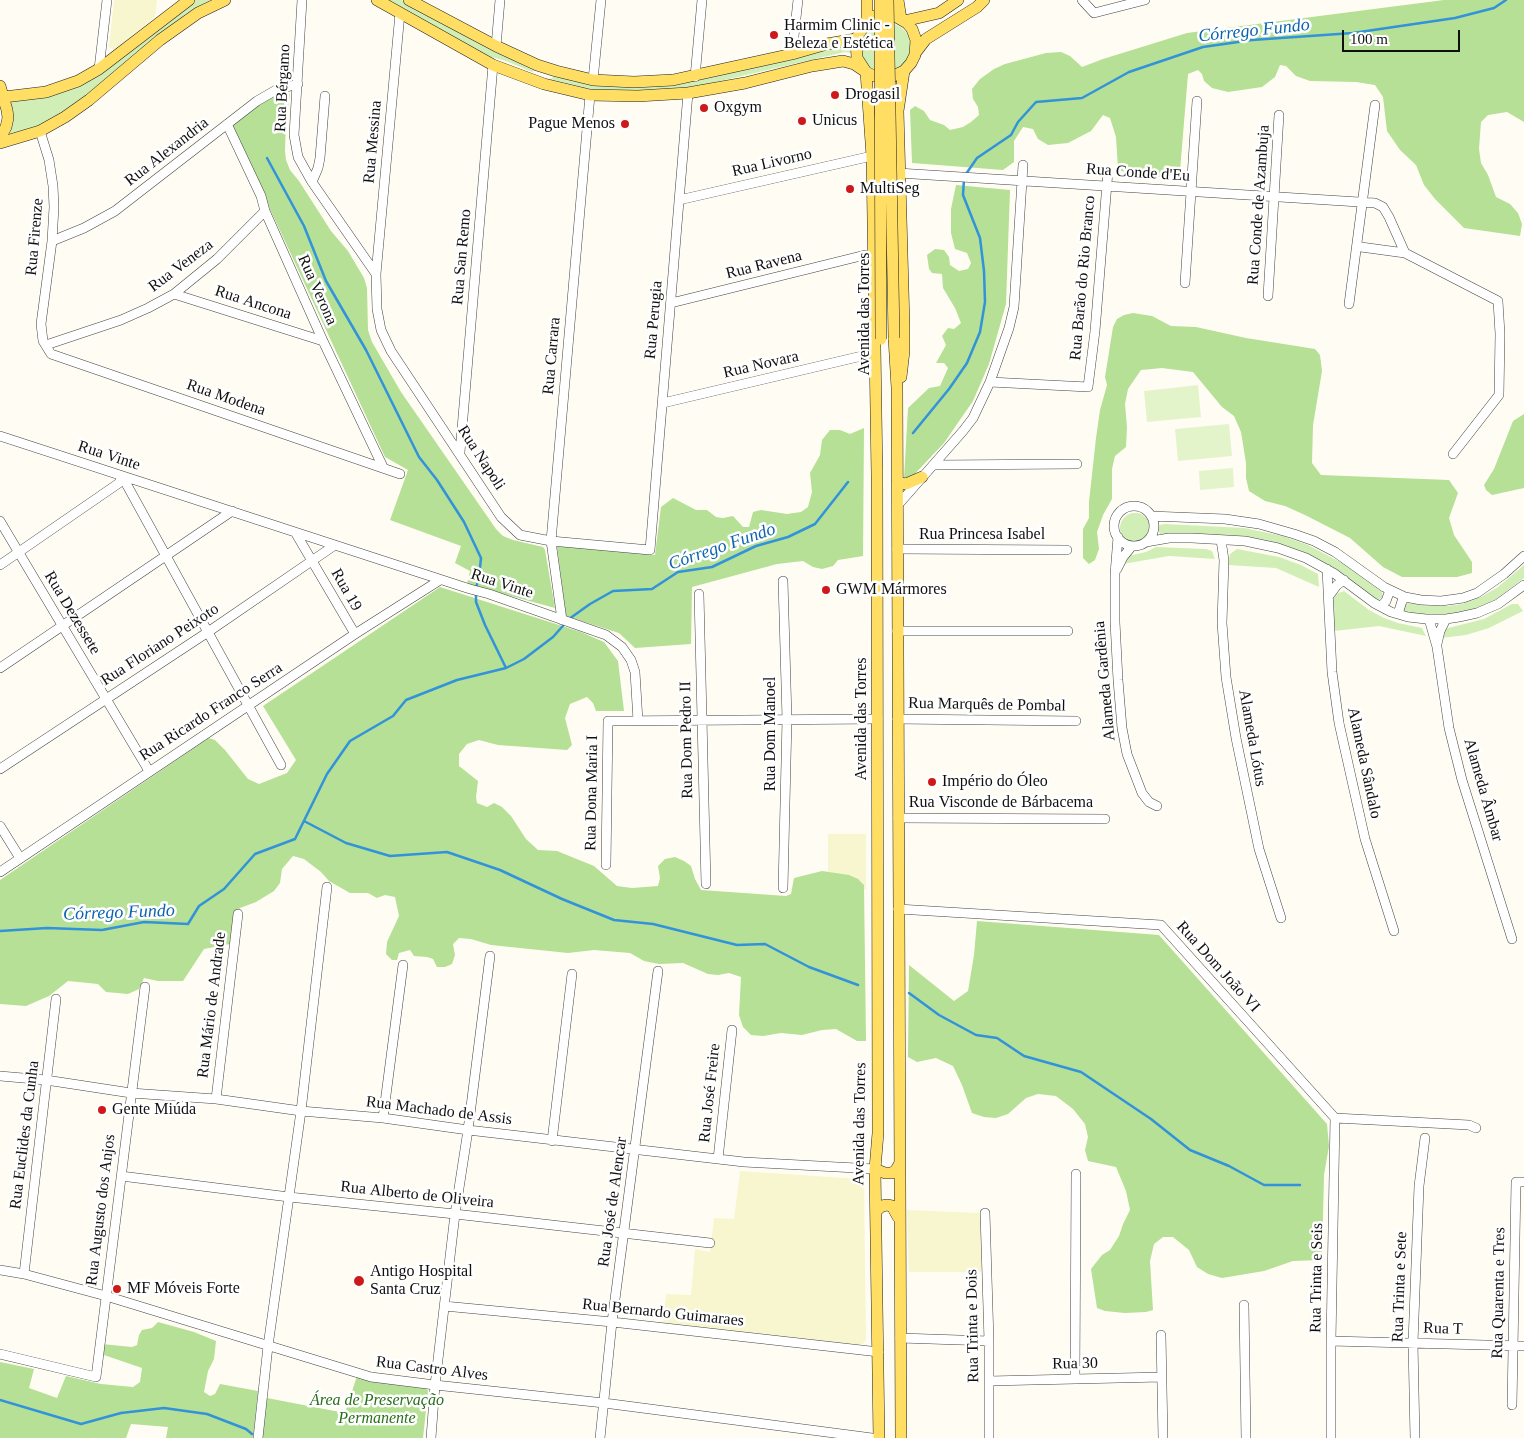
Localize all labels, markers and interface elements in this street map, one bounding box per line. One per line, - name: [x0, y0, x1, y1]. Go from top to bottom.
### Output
- water label: Córrego Fundo: [1197, 14, 1311, 48]
- place label: Harmim Clinic - Beleza e Estética: [784, 16, 893, 54]
- scale bar: [1344, 20, 1462, 52]
- marker: Harmim Clinic - Beleza e Estética: [768, 29, 780, 41]
- text: 100 m: [1350, 31, 1388, 47]
- street label: Rua Bérgamo: [271, 43, 295, 133]
- place label: Drogasil: [845, 85, 900, 105]
- marker: Drogasil: [829, 89, 841, 101]
- place label: Oxgym: [714, 98, 762, 118]
- street label: Rua Messina: [360, 100, 386, 184]
- marker: Oxgym: [698, 102, 710, 114]
- place label: Unicus: [812, 111, 857, 131]
- street label: Rua Alexandria: [121, 113, 213, 191]
- place label: Pague Menos: [528, 114, 615, 134]
- marker: Unicus: [796, 115, 808, 127]
- marker: Pague Menos: [619, 118, 631, 130]
- street label: Rua Conde de Azambuja: [1244, 124, 1274, 286]
- street label: Rua Livorno: [730, 144, 814, 182]
- street label: Rua Conde d'Eu: [1085, 160, 1191, 186]
- place label: MultiSeg: [860, 179, 920, 199]
- marker: MultiSeg: [844, 183, 856, 195]
- street label: Rua Barão do Rio Branco: [1066, 195, 1100, 361]
- street label: Rua Firenze: [22, 197, 48, 277]
- street label: Rua San Remo: [448, 208, 476, 306]
- street label: Rua Veneza: [145, 235, 217, 297]
- street label: Rua Ravena: [724, 246, 804, 284]
- street label: Rua Verona: [293, 252, 341, 328]
- street label: Avenida das Torres: [855, 253, 875, 375]
- street label: Rua Perugia: [641, 280, 667, 360]
- street label: Rua Ancona: [212, 282, 294, 324]
- street label: Rua Carrara: [539, 316, 565, 396]
- street label: Rua Novara: [721, 347, 801, 383]
- street label: Rua Modena: [184, 376, 268, 420]
- street label: Rua Napoli: [453, 422, 509, 494]
- street label: Rua Vinte: [75, 437, 143, 475]
- water label: Córrego Fundo: [666, 519, 778, 575]
- street label: Rua Princesa Isabel: [919, 525, 1045, 545]
- street label: Rua 19: [326, 565, 366, 615]
- street label: Rua Vinte: [468, 565, 536, 603]
- street label: Rua Dezessete: [40, 568, 104, 658]
- place label: GWM Mármores: [836, 580, 947, 600]
- marker: GWM Mármores: [820, 584, 832, 596]
- street label: Rua Floriano Peixoto: [97, 600, 223, 690]
- street label: Alameda Gardênia: [1090, 620, 1120, 742]
- street label: Avenida das Torres: [852, 658, 872, 780]
- street label: Rua Ricardo Franco Serra: [136, 659, 286, 765]
- street label: Rua Dom Manoel: [761, 677, 781, 791]
- street label: Rua Dom Pedro II: [676, 681, 698, 799]
- street label: Alameda Lótus: [1234, 688, 1270, 788]
- street label: Rua Marquês de Pombal: [908, 694, 1066, 716]
- street label: Alameda Sândalo: [1343, 706, 1385, 820]
- street label: Rua Dona Maria I: [581, 735, 603, 851]
- street label: Alameda Âmbar: [1459, 736, 1507, 844]
- place label: Império do Óleo: [942, 772, 1048, 792]
- marker: Império do Óleo: [926, 776, 938, 788]
- street label: Rua Visconde de Bárbacema: [909, 793, 1093, 813]
- water label: Córrego Fundo: [63, 900, 175, 926]
- street label: Rua Dom João VI: [1172, 917, 1264, 1017]
- street label: Rua Mário de Andrade: [194, 931, 230, 1079]
- street label: Rua José Freire: [695, 1043, 725, 1143]
- street label: Rua Euclides da Cunha: [6, 1060, 44, 1210]
- street label: Avenida das Torres: [849, 1062, 871, 1186]
- street label: Rua Machado de Assis: [365, 1093, 513, 1129]
- place label: Gente Miúda: [112, 1100, 196, 1120]
- marker: Gente Miúda: [96, 1104, 108, 1116]
- street label: Rua Augusto dos Anjos: [82, 1133, 120, 1287]
- street label: Rua José de Alencar: [594, 1136, 632, 1268]
- street label: Rua Alberto de Oliveira: [339, 1177, 495, 1213]
- street label: Rua Trinta e Seis: [1306, 1223, 1328, 1333]
- street label: Rua Quarenta e Tres: [1488, 1227, 1510, 1359]
- street label: Rua Trinta e Sete: [1388, 1231, 1412, 1343]
- place label: Antigo Hospital Santa Cruz: [370, 1262, 473, 1300]
- street label: Rua Trinta e Dois: [962, 1269, 984, 1383]
- marker: Antigo Hospital Santa Cruz: [352, 1274, 366, 1288]
- place label: MF Móveis Forte: [127, 1279, 240, 1299]
- marker: MF Móveis Forte: [111, 1283, 123, 1295]
- street label: Rua Bernardo Guimaraes: [581, 1295, 745, 1331]
- street label: Rua T: [1423, 1319, 1463, 1339]
- street label: Rua Castro Alves: [375, 1353, 489, 1385]
- street label: Rua 30: [1052, 1354, 1098, 1374]
- park label: Área de Preservação Permanente: [310, 1391, 444, 1429]

